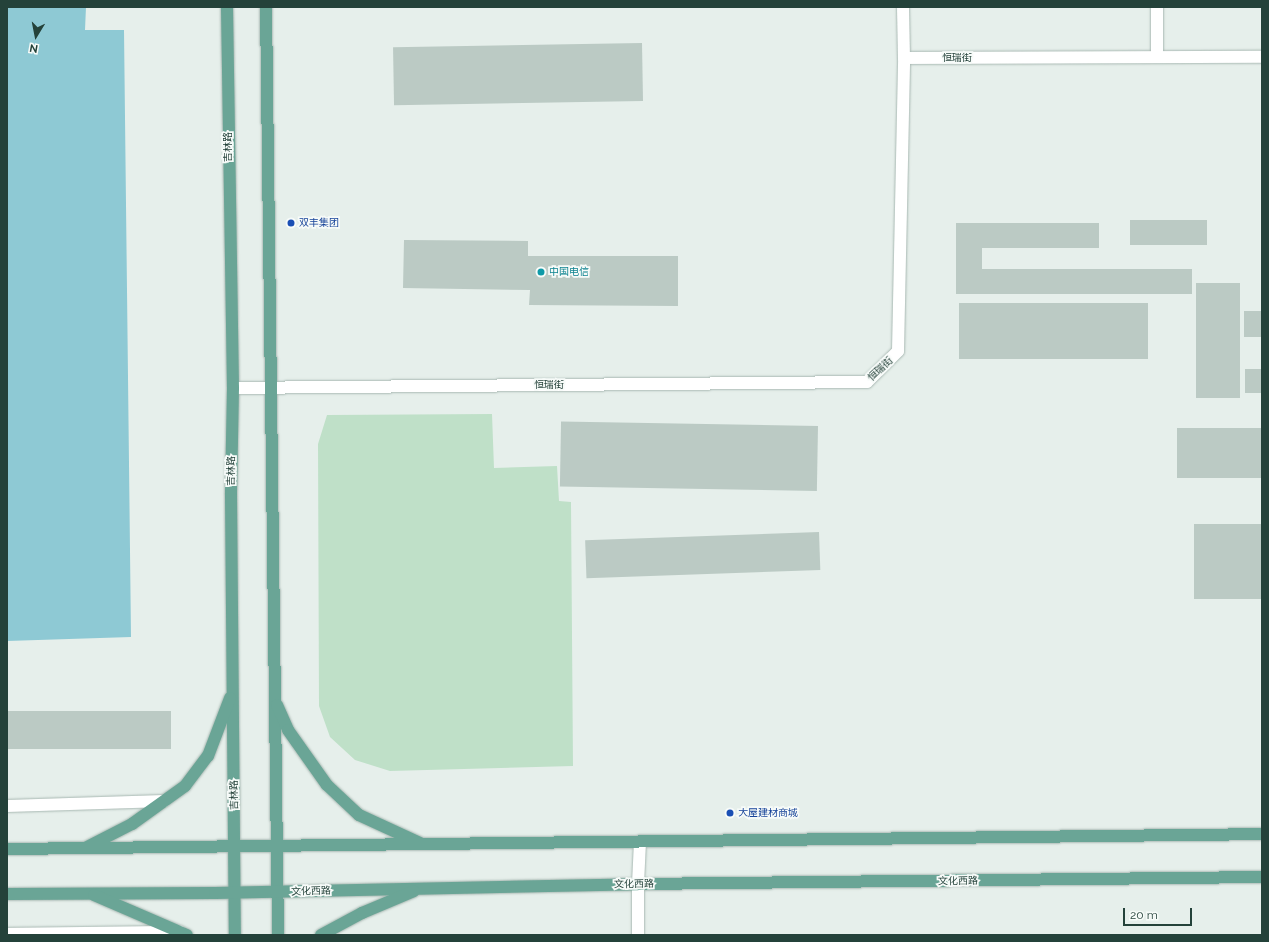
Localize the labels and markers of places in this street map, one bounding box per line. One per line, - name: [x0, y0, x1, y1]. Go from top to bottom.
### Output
- place label: 双丰集团: [299, 217, 339, 229]
- marker: 双丰集团: [286, 218, 296, 228]
- place label: 中国电信: [549, 266, 589, 278]
- marker: 中国电信: [536, 267, 546, 277]
- place label: 大屋建材商城: [738, 807, 798, 819]
- marker: 大屋建材商城: [725, 808, 735, 818]

